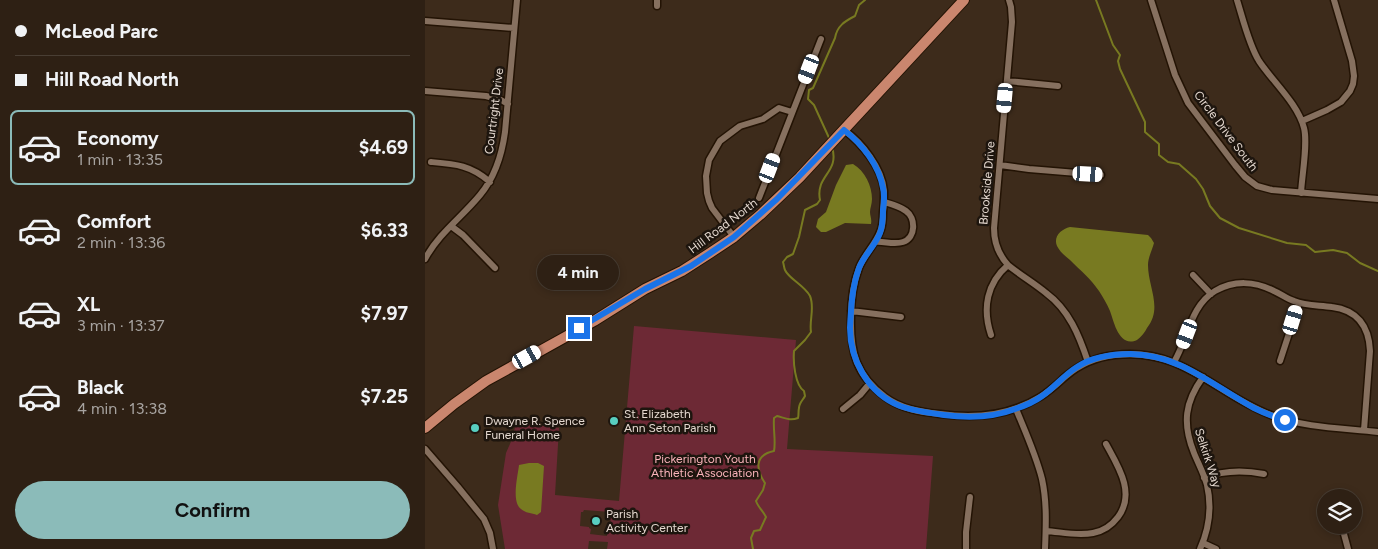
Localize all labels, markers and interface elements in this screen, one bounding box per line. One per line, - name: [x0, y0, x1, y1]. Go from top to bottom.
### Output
- text: McLeod Parc: [45, 20, 158, 43]
- car: [796, 52, 821, 86]
- street label: Courtright Drive: [482, 67, 506, 155]
- text: Hill Road North: [45, 68, 179, 91]
- car: [996, 82, 1013, 114]
- street label: Circle Drive South: [1191, 88, 1261, 174]
- icon: car: [17, 125, 62, 170]
- text: Economy: [77, 127, 159, 150]
- text: $4.69: [359, 136, 408, 159]
- street label: Brookside Drive: [976, 140, 998, 225]
- text: 1 min · 13:35: [77, 150, 163, 169]
- car: [757, 151, 782, 185]
- car: [1072, 166, 1103, 182]
- street label: Hill Road North: [686, 196, 760, 256]
- icon: car: [17, 208, 62, 253]
- text: Comfort: [77, 210, 152, 233]
- text: $6.33: [361, 219, 408, 242]
- text: 2 min · 13:36: [77, 233, 165, 252]
- callout: 4 min: [538, 255, 620, 290]
- text: 4 min: [557, 263, 599, 282]
- icon: car: [17, 291, 62, 336]
- text: XL: [77, 293, 100, 316]
- text: $7.97: [361, 302, 408, 325]
- car: [1281, 303, 1304, 337]
- text: 3 min · 13:37: [77, 316, 165, 335]
- route end: [568, 317, 590, 339]
- car: [1174, 317, 1199, 351]
- car: [510, 343, 543, 371]
- icon: car: [17, 374, 62, 419]
- text: Black: [77, 376, 124, 399]
- text: $7.25: [360, 385, 408, 408]
- text: 4 min · 13:38: [77, 399, 167, 418]
- place label: St. Elizabeth Ann Seton Parish: [624, 407, 716, 435]
- route start: [1274, 409, 1296, 431]
- place label: Dwayne R. Spence Funeral Home: [485, 414, 585, 442]
- marker: St. Elizabeth Ann Seton Parish: [608, 415, 620, 427]
- marker: Dwayne R. Spence Funeral Home: [469, 422, 481, 434]
- street label: Selkirk Way: [1192, 427, 1224, 490]
- park label: Pickerington Youth Athletic Association: [651, 452, 759, 480]
- button: Confirm: [15, 481, 410, 539]
- map controls: [1317, 489, 1362, 534]
- button: layers: [1317, 489, 1362, 534]
- place label: Parish Activity Center: [606, 507, 688, 535]
- marker: Parish Activity Center: [590, 515, 602, 527]

